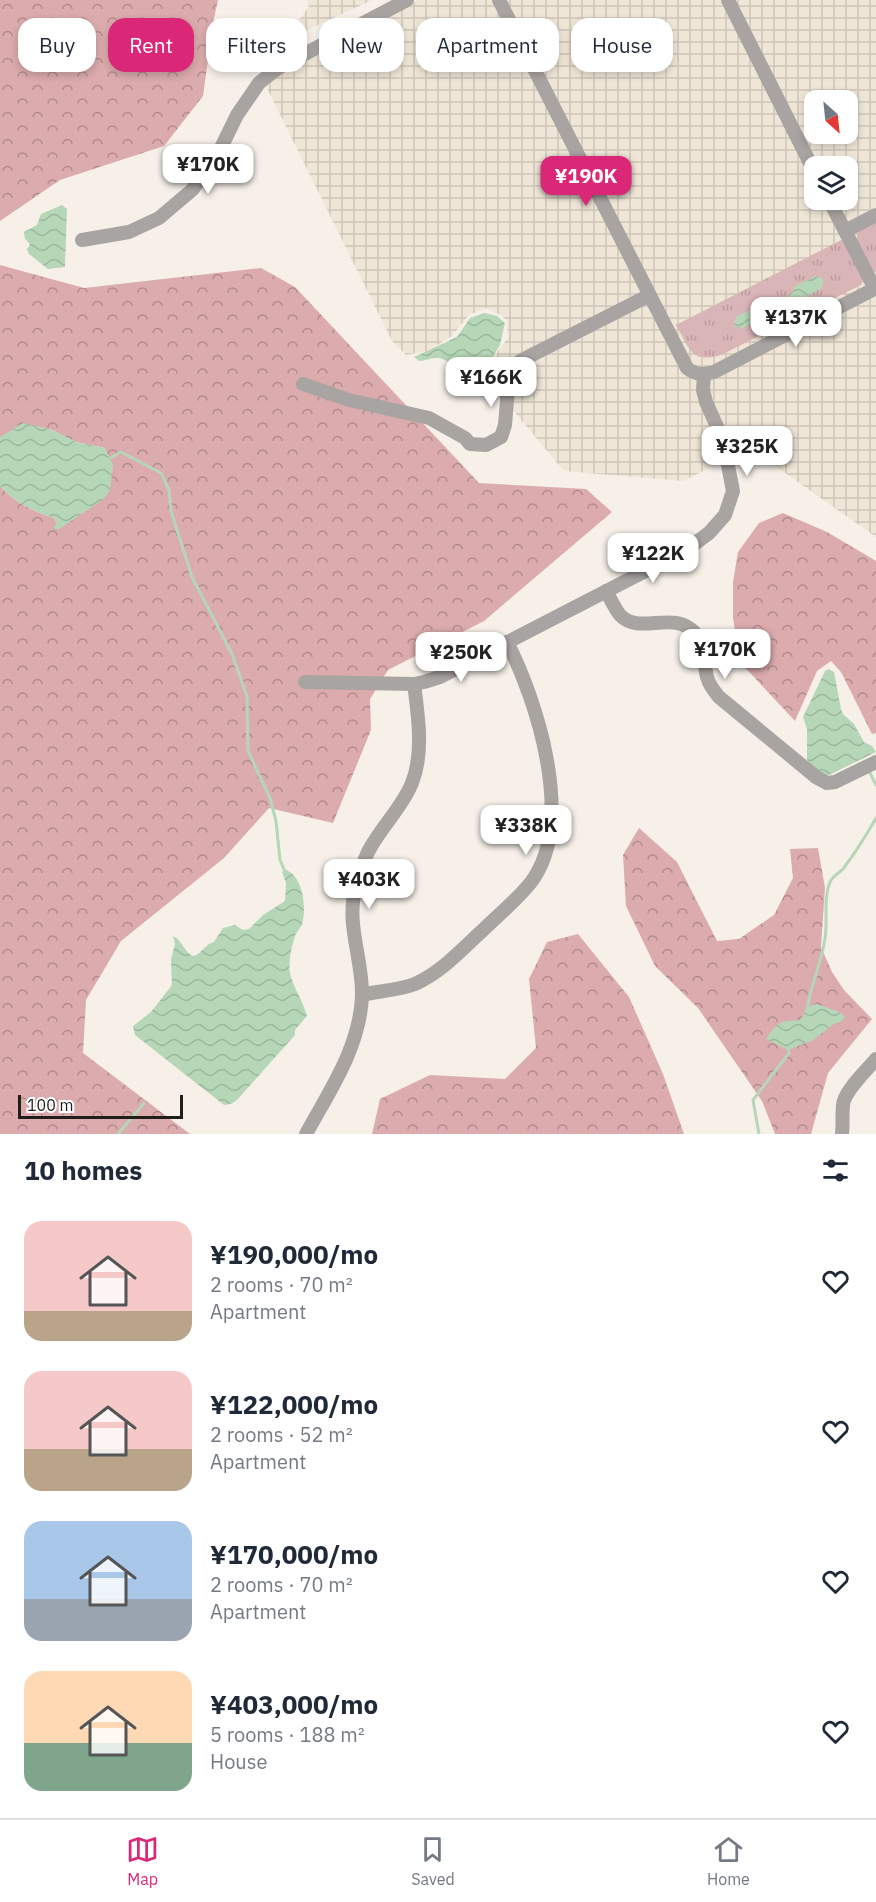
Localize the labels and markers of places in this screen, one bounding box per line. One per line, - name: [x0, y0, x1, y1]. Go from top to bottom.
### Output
- pin: ¥170K: [166, 144, 250, 195]
- pin: ¥190K: [544, 156, 628, 207]
- pin: ¥137K: [754, 297, 838, 348]
- pin: ¥166K: [449, 357, 533, 408]
- pin: ¥325K: [705, 426, 789, 477]
- pin: ¥122K: [611, 533, 695, 584]
- pin: ¥170K: [683, 629, 767, 680]
- pin: ¥250K: [419, 632, 503, 683]
- pin: ¥338K: [484, 805, 568, 856]
- pin: ¥403K: [327, 859, 411, 910]

